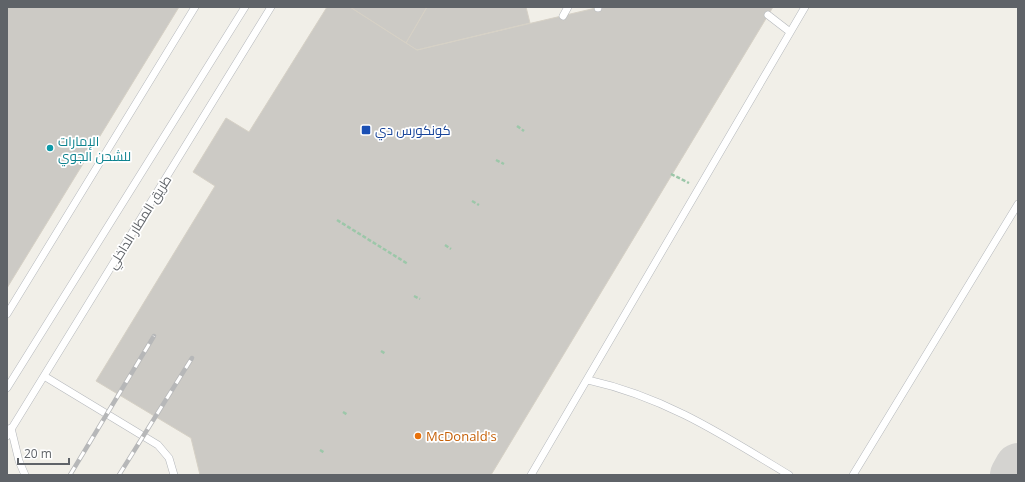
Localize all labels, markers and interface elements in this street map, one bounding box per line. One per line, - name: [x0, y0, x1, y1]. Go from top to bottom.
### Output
- place label: كونكورس دي: [375, 121, 451, 141]
- marker: كونكورس دي: [360, 124, 372, 136]
- place label: الإمارات للشحن الجوي: [58, 132, 131, 167]
- marker: الإمارات للشحن الجوي: [45, 143, 55, 153]
- street label: طريق المطار الداخلي: [103, 172, 177, 274]
- place label: McDonald's: [426, 427, 497, 445]
- marker: McDonald's: [413, 431, 423, 441]
- scale bar: [18, 440, 69, 466]
- text: 20 m: [24, 445, 52, 462]

